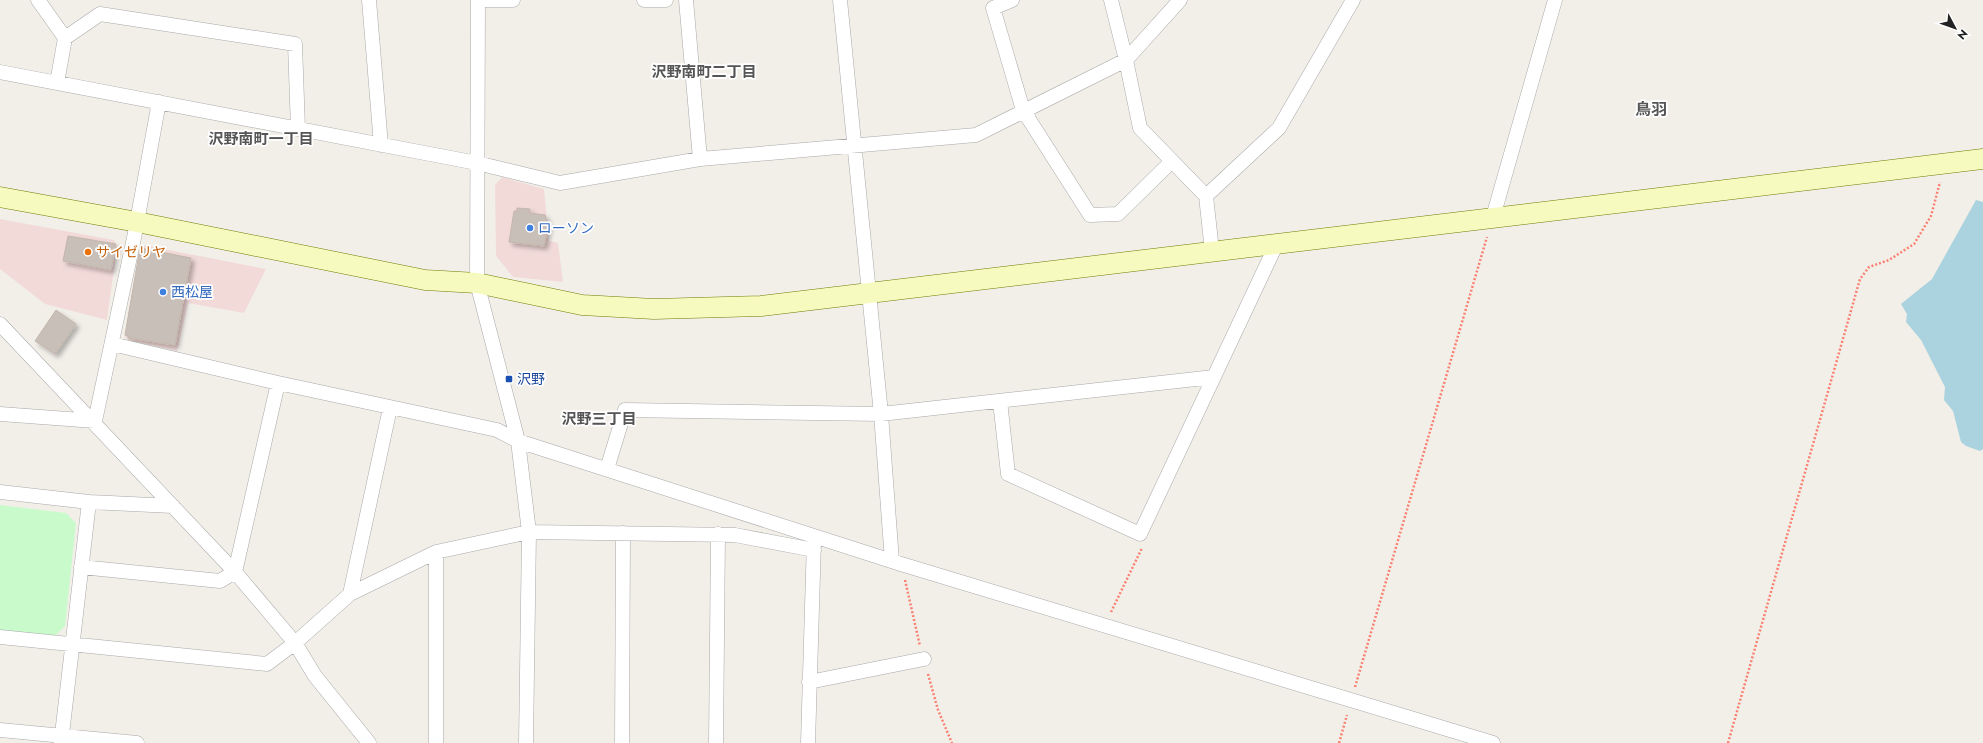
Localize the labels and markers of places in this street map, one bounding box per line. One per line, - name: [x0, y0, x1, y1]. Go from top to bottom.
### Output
- place label: ローソン: [538, 218, 594, 238]
- marker: ローソン: [525, 223, 535, 233]
- place label: サイゼリヤ: [96, 242, 166, 262]
- marker: サイゼリヤ: [83, 247, 93, 257]
- place label: 西松屋: [171, 282, 213, 302]
- marker: 西松屋: [158, 287, 168, 297]
- place label: 沢野: [517, 369, 545, 389]
- marker: 沢野: [504, 374, 514, 384]

